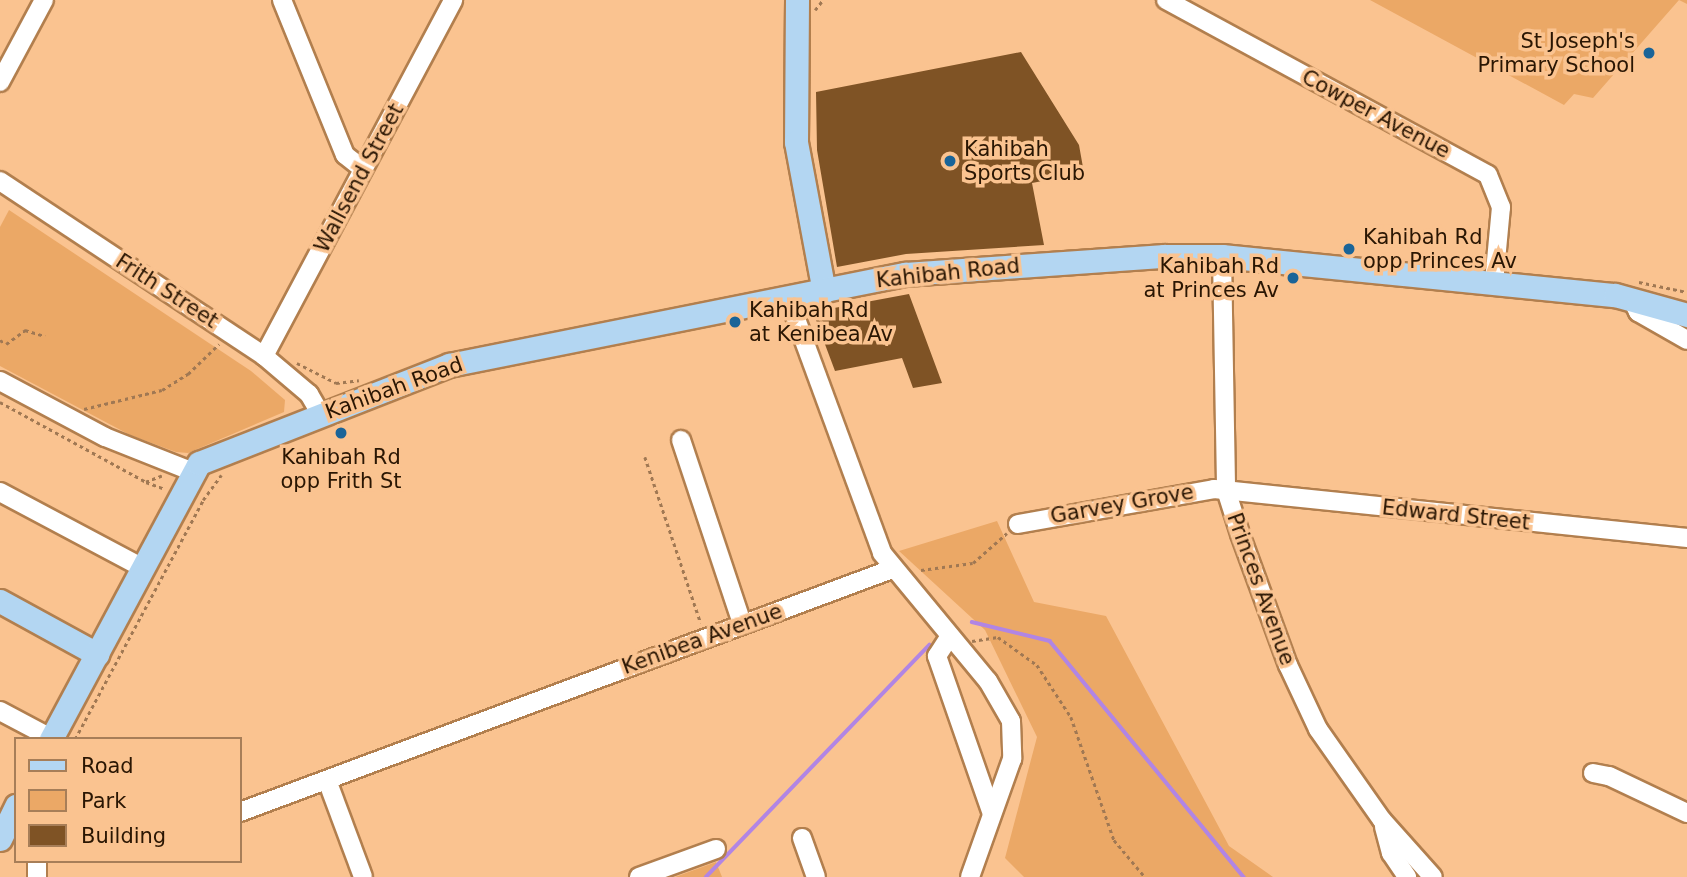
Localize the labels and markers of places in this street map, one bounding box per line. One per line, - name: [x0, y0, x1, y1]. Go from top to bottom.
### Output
- place label: St Joseph's Primary School: [1477, 28, 1635, 78]
- marker: St Joseph's Primary School: [1641, 45, 1657, 61]
- place label: Kahibah Sports Club: [964, 136, 1085, 186]
- marker: Kahibah Sports Club: [942, 153, 958, 169]
- place label: Kahibah Rd opp Princes Av: [1363, 224, 1517, 274]
- marker: Kahibah Rd opp Princes Av: [1341, 241, 1357, 257]
- place label: Kahibah Rd at Princes Av: [1144, 253, 1279, 303]
- marker: Kahibah Rd at Princes Av: [1285, 270, 1301, 286]
- place label: Kahibah Rd at Kenibea Av: [749, 297, 893, 347]
- marker: Kahibah Rd at Kenibea Av: [727, 314, 743, 330]
- marker: Kahibah Rd opp Frith St: [333, 425, 349, 441]
- place label: Kahibah Rd opp Frith St: [281, 444, 401, 494]

